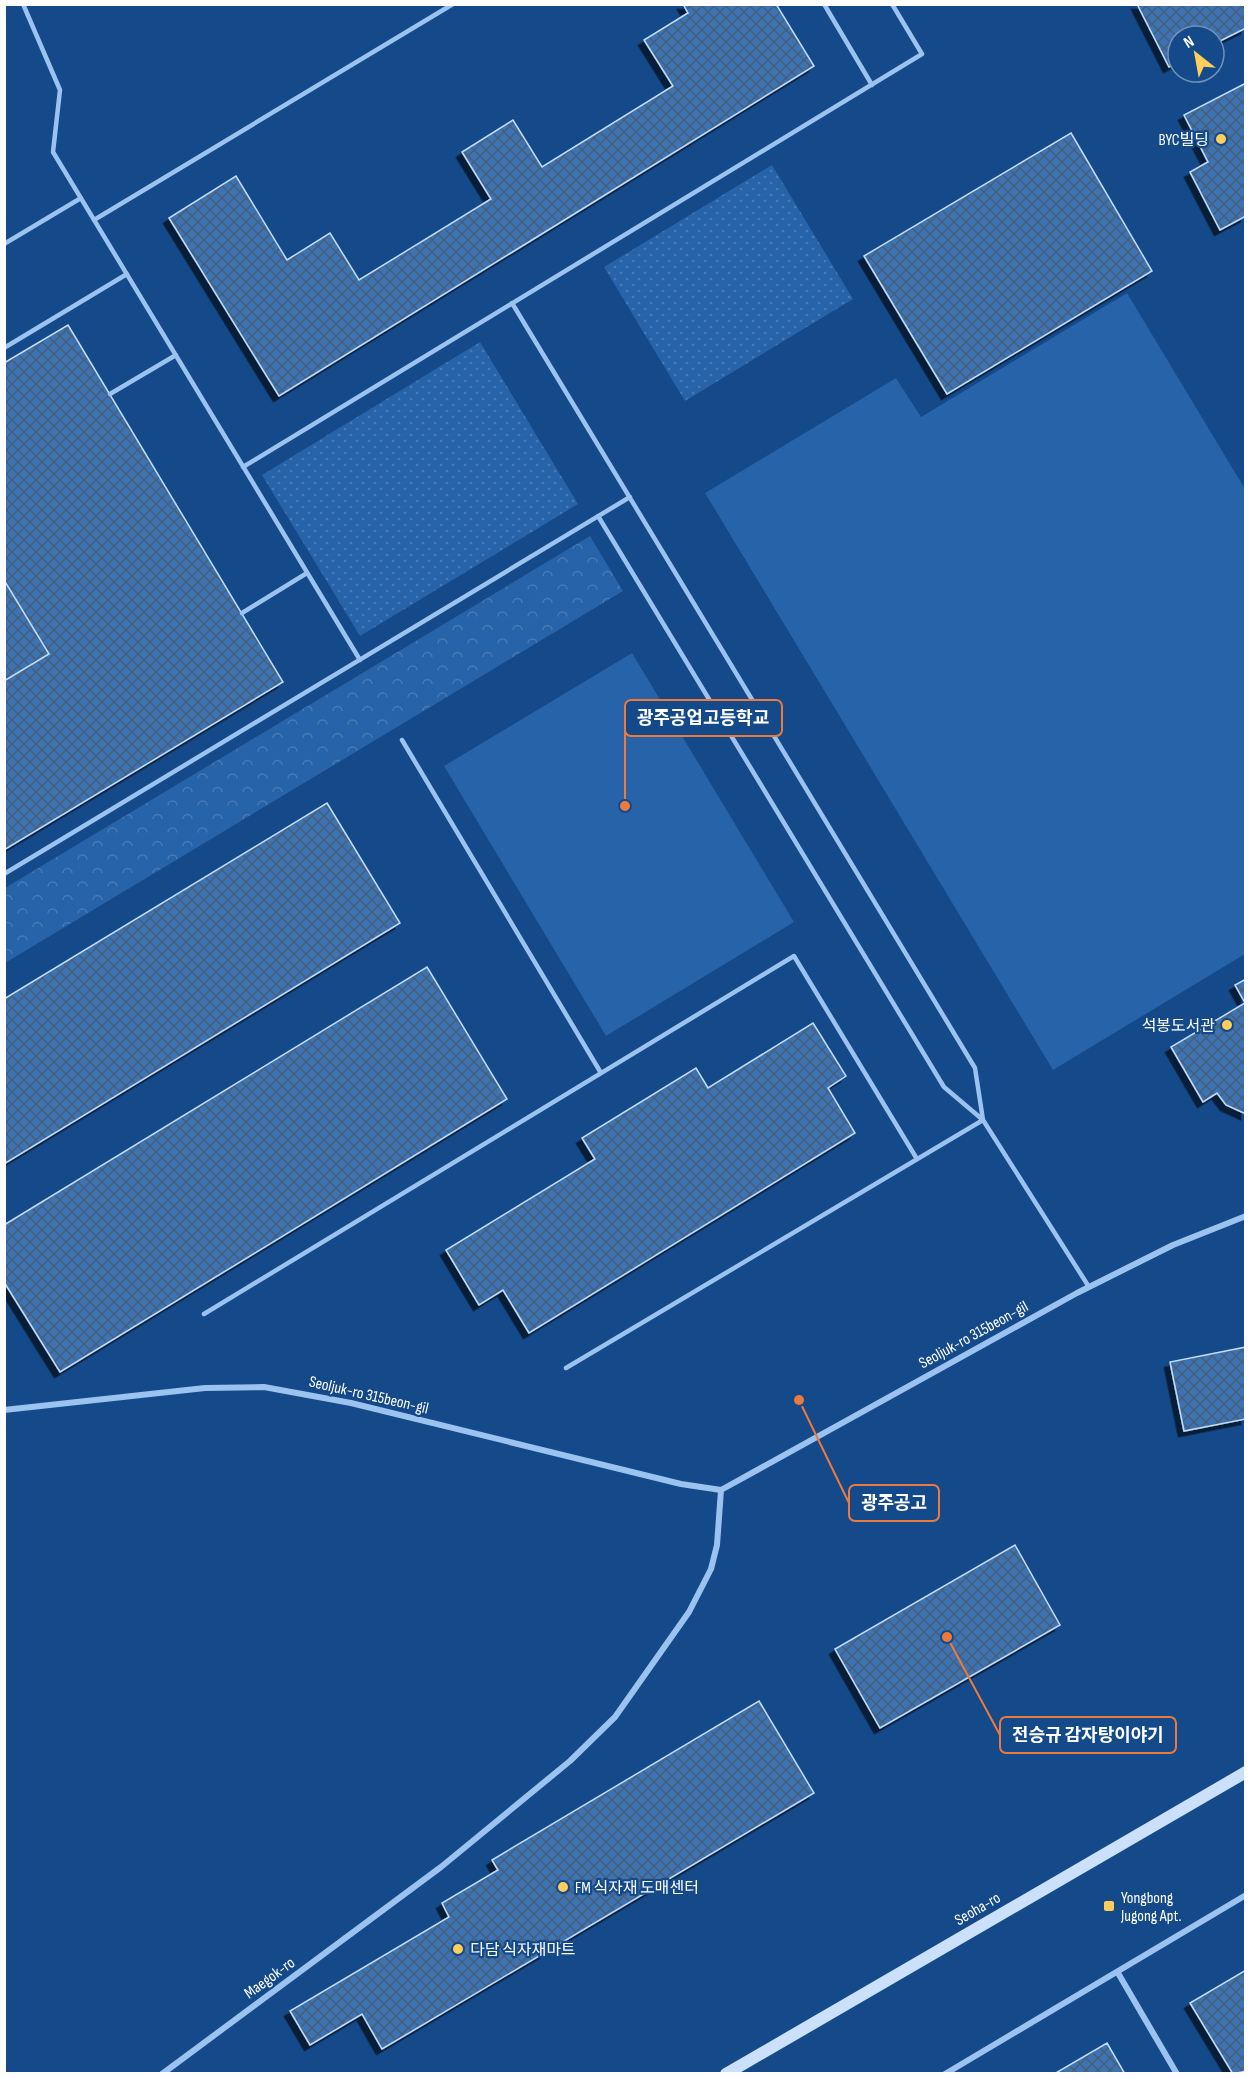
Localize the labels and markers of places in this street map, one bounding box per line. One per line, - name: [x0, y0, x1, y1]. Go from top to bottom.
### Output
- place label: BYC빌딩: [1158, 131, 1209, 150]
- marker: BYC빌딩: [1214, 132, 1228, 146]
- callout: 광주공업고등학교: [625, 700, 782, 736]
- place label: 석봉도서관: [1141, 1017, 1215, 1036]
- marker: 석봉도서관: [1220, 1018, 1234, 1032]
- callout: 광주공고: [849, 1485, 939, 1521]
- callout: 전승규 감자탕이야기: [1000, 1717, 1176, 1753]
- place label: FM 식자재 도매센터: [575, 1879, 699, 1898]
- marker: FM 식자재 도매센터: [556, 1880, 570, 1894]
- place label: Yongbong Jugong Apt.: [1120, 1889, 1182, 1926]
- marker: Yongbong Jugong Apt.: [1102, 1899, 1116, 1913]
- place label: 다담 식자재마트: [470, 1941, 576, 1960]
- marker: 다담 식자재마트: [451, 1942, 465, 1956]

